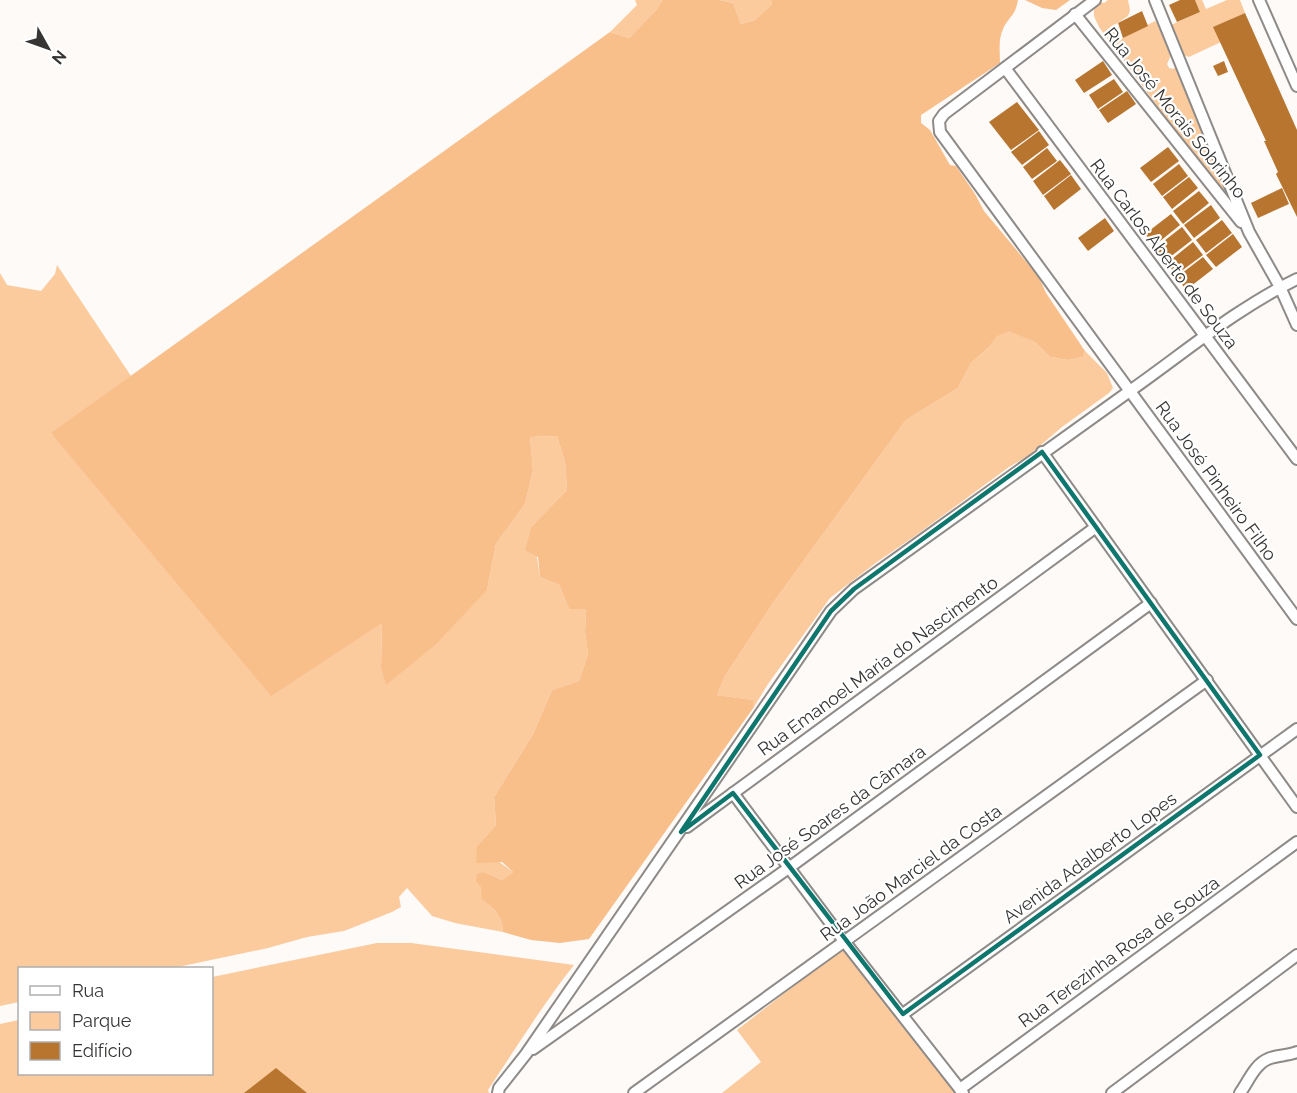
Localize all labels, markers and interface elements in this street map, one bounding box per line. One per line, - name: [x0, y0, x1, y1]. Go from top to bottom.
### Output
- north arrow: [18, 18, 78, 78]
- street label: Rua José Morais Sobrinho: [1100, 23, 1251, 203]
- text: N: [48, 47, 70, 68]
- street label: Rua Carlos Aberto de Souza: [1086, 155, 1243, 353]
- street label: Rua José Pinheiro Filho: [1152, 397, 1281, 565]
- street label: Rua Emanoel Maria do Nascimento: [754, 571, 1002, 760]
- street label: Rua José Soares da Câmara: [730, 740, 929, 893]
- street label: Avenida Adalberto Lopes: [999, 787, 1181, 928]
- street label: Rua João Marciel da Costa: [816, 800, 1005, 945]
- street label: Rua Terezinha Rosa de Souza: [1014, 872, 1223, 1031]
- legend: [18, 967, 213, 1075]
- text: Rua: [72, 980, 104, 1001]
- text: Parque: [72, 1010, 132, 1031]
- text: Edifício: [72, 1040, 132, 1061]

